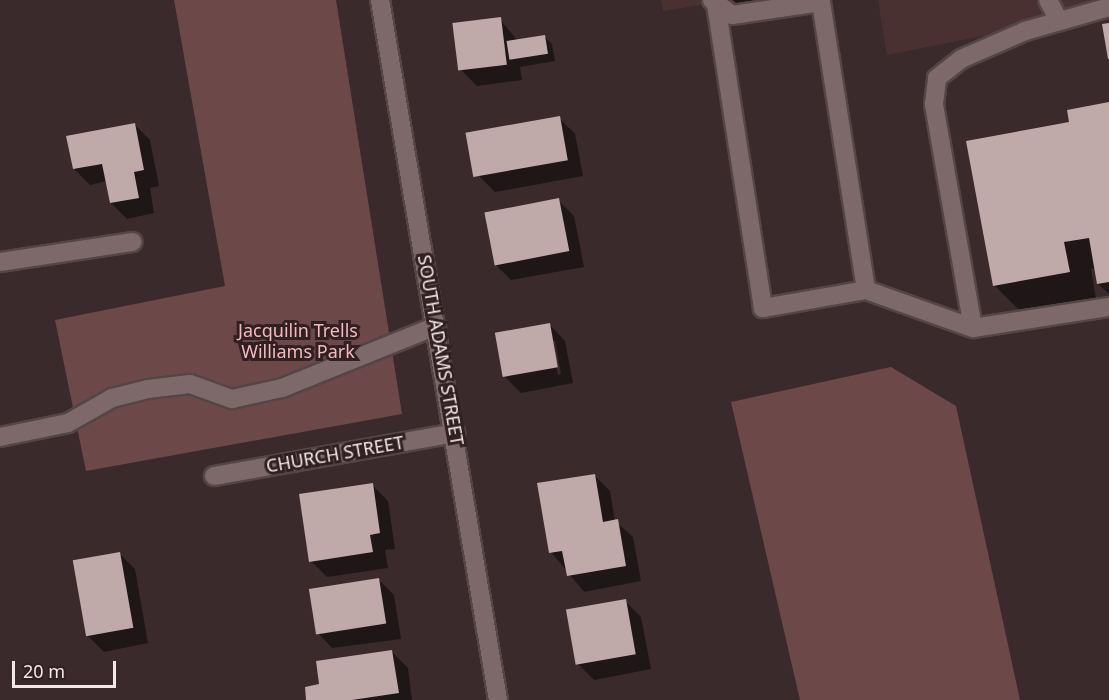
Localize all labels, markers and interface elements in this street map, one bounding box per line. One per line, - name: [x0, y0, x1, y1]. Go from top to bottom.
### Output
- street label: SOUTH ADAMS STREET: [414, 253, 468, 447]
- park label: Jacquilin Trells Williams Park: [238, 320, 358, 362]
- street label: CHURCH STREET: [264, 431, 406, 477]
- scale bar: [15, 649, 118, 687]
- text: 20 m: [23, 659, 65, 683]

